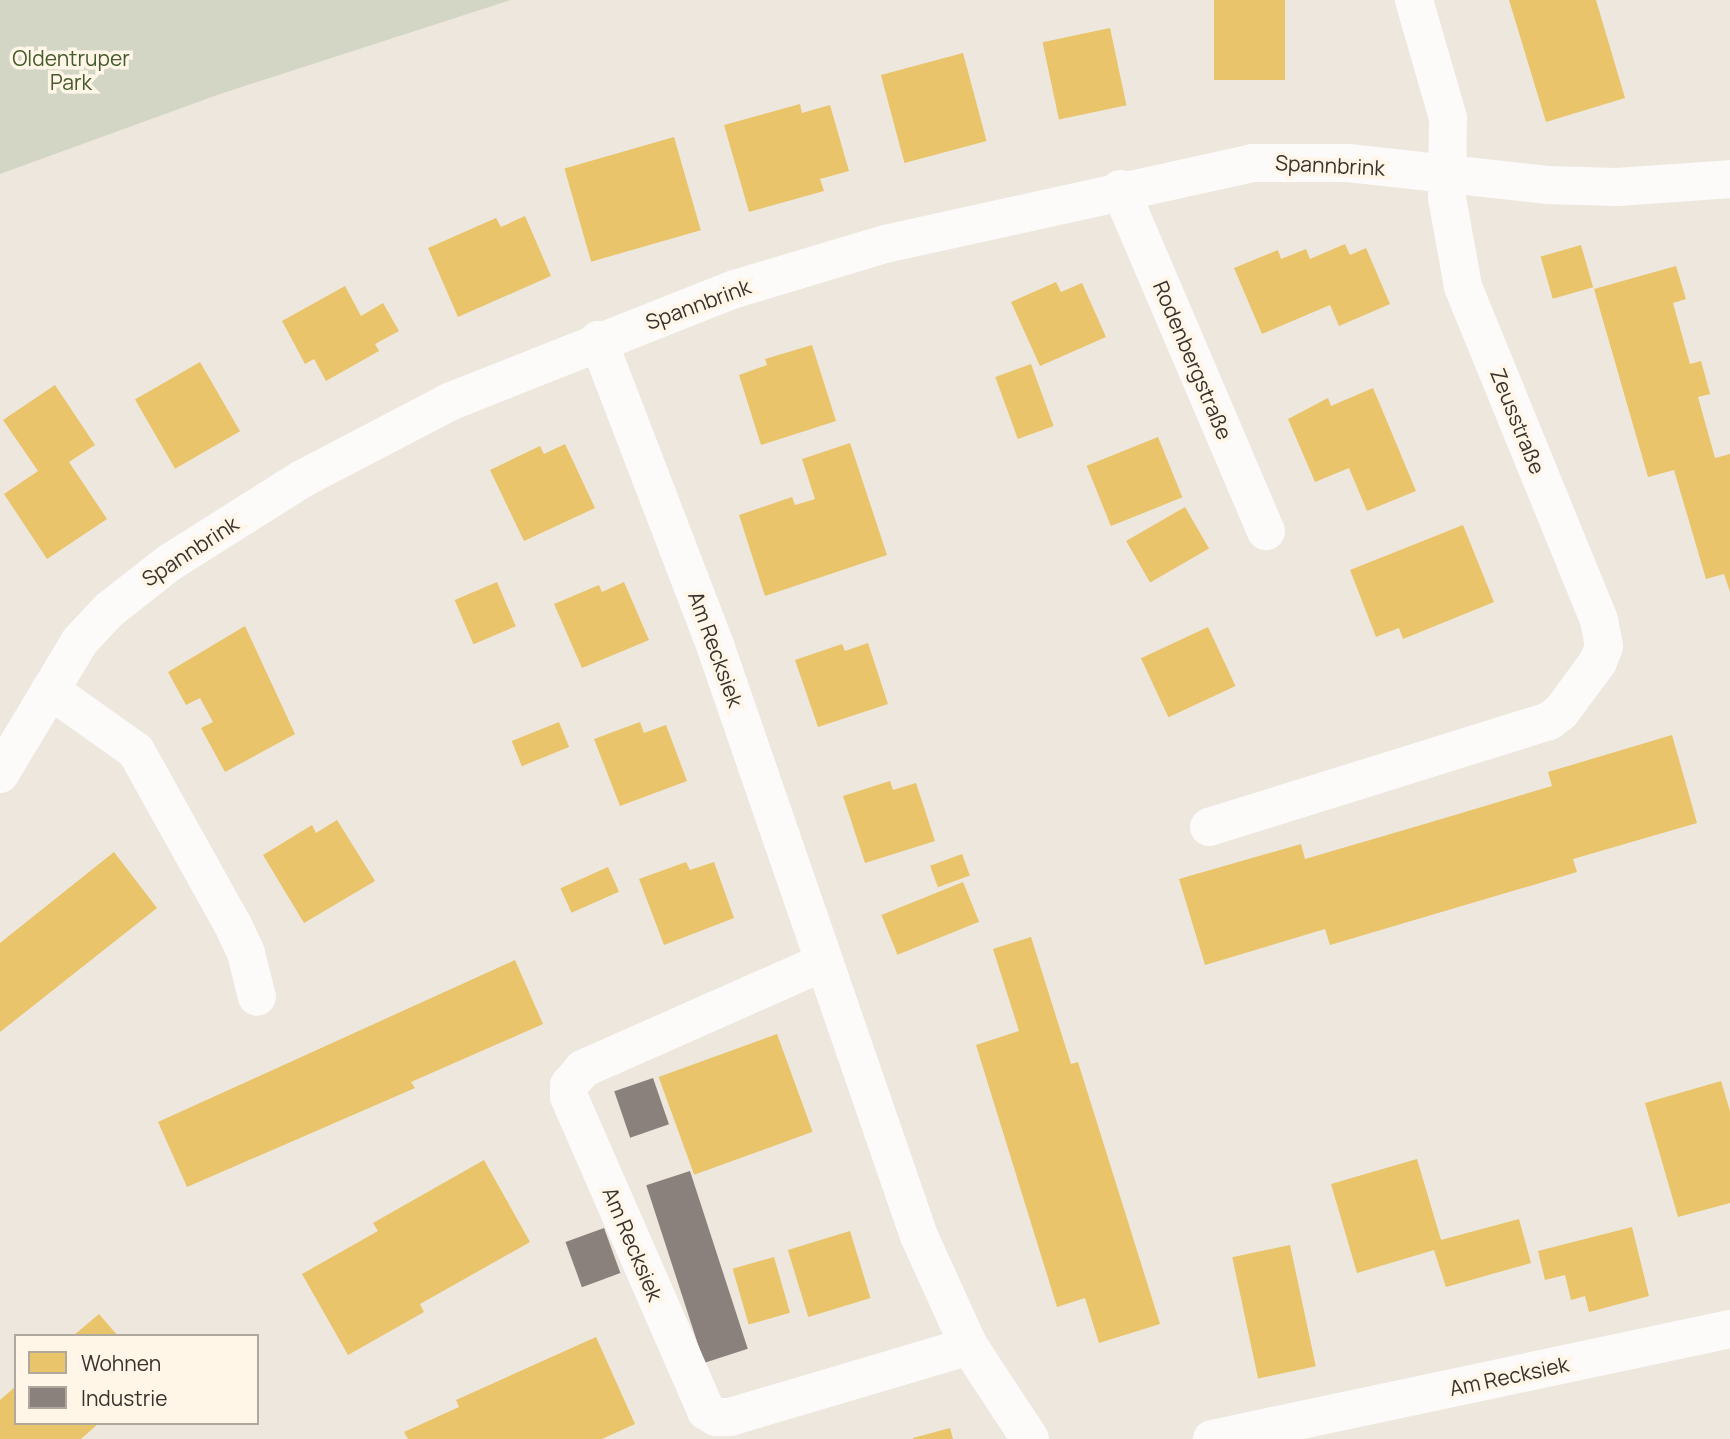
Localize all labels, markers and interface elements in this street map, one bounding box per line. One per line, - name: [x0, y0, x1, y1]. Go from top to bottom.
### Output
- park label: Oldentruper Park: [12, 45, 130, 95]
- street label: Spannbrink: [1275, 150, 1385, 180]
- street label: Spannbrink: [642, 273, 754, 335]
- street label: Rodenbergstraße: [1148, 277, 1238, 443]
- street label: Zeusstraße: [1485, 364, 1551, 478]
- street label: Spannbrink: [137, 511, 243, 591]
- street label: Am Recksiek: [683, 588, 749, 710]
- street label: Am Recksiek: [598, 1183, 668, 1305]
- legend: [14, 1334, 259, 1425]
- text: Wohnen: [81, 1349, 161, 1377]
- street label: Am Recksiek: [1447, 1351, 1571, 1401]
- text: Industrie: [81, 1384, 167, 1412]

